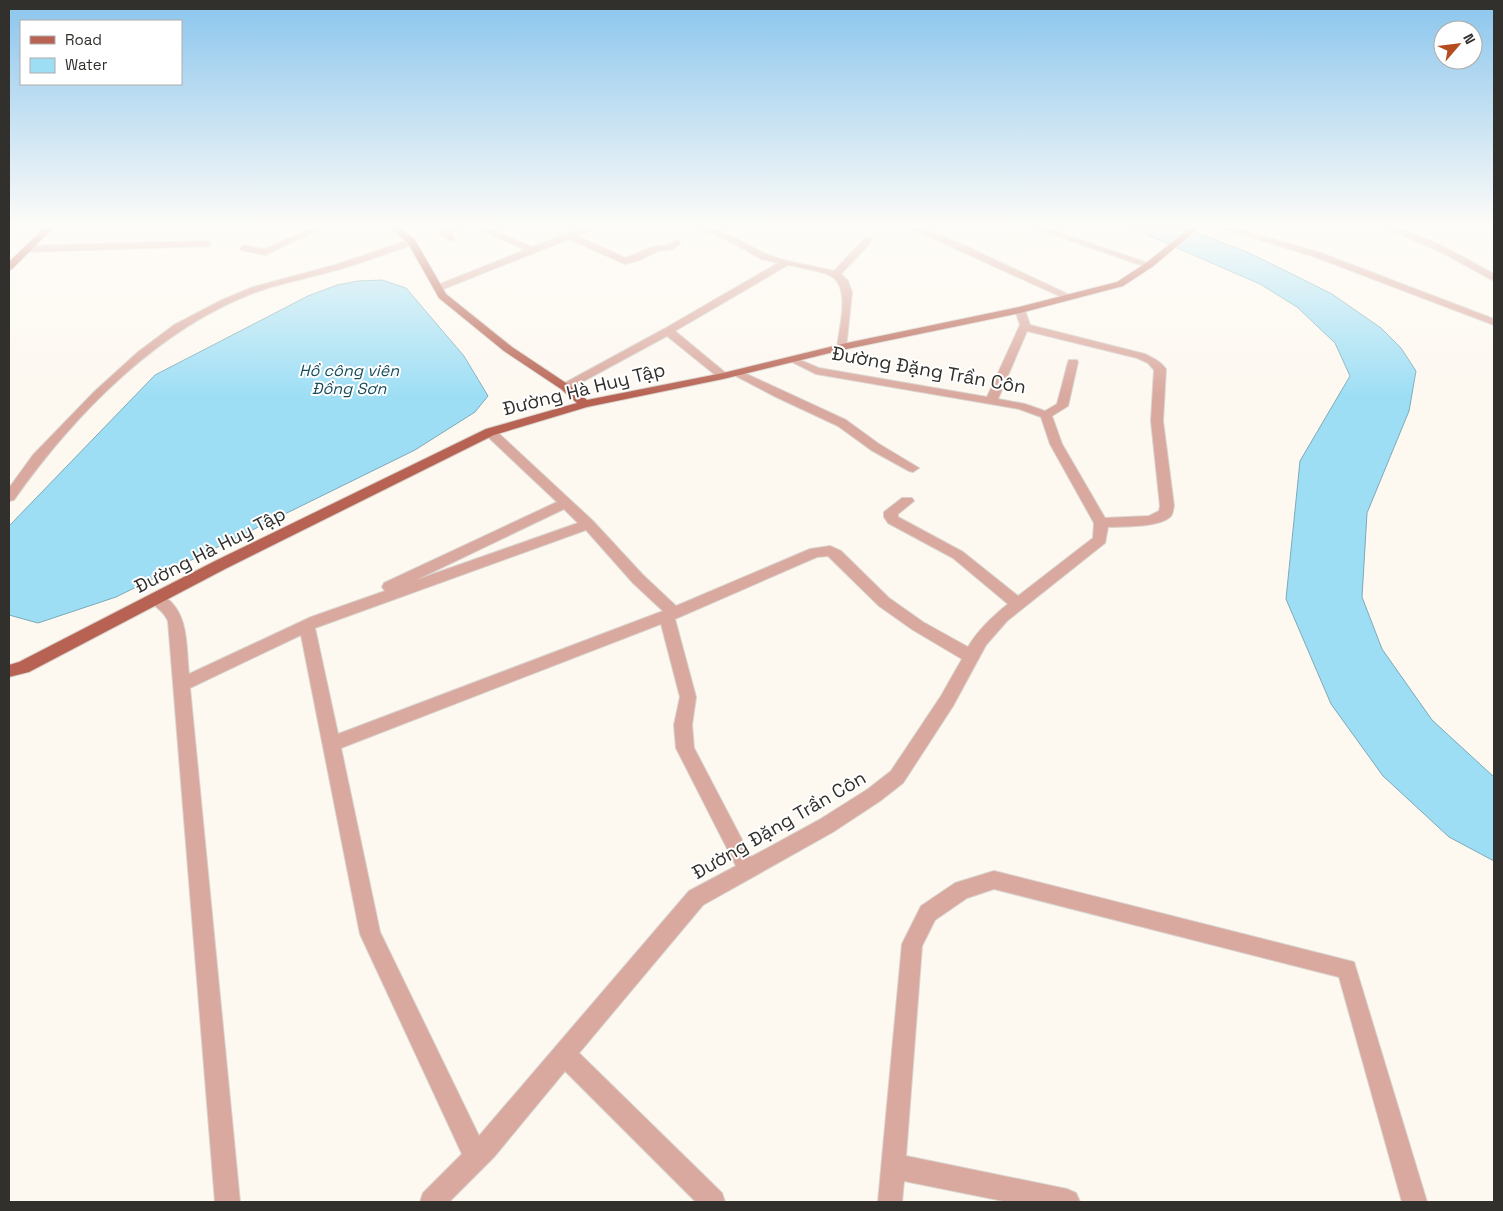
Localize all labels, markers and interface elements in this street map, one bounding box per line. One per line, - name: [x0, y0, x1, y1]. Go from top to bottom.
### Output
- legend: [20, 20, 182, 85]
- north arrow: [1433, 20, 1483, 70]
- text: Road: [65, 30, 102, 49]
- text: N: [1459, 31, 1480, 47]
- text: Water: [65, 55, 108, 74]
- street label: Đường Đặng Trần Côn: [830, 341, 1028, 399]
- street label: Đường Hà Huy Tập: [500, 357, 668, 421]
- water label: Hồ công viên Đồng Sơn: [299, 360, 400, 399]
- street label: Đường Hà Huy Tập: [130, 501, 290, 599]
- street label: Đường Đặng Trần Côn: [688, 765, 870, 885]

